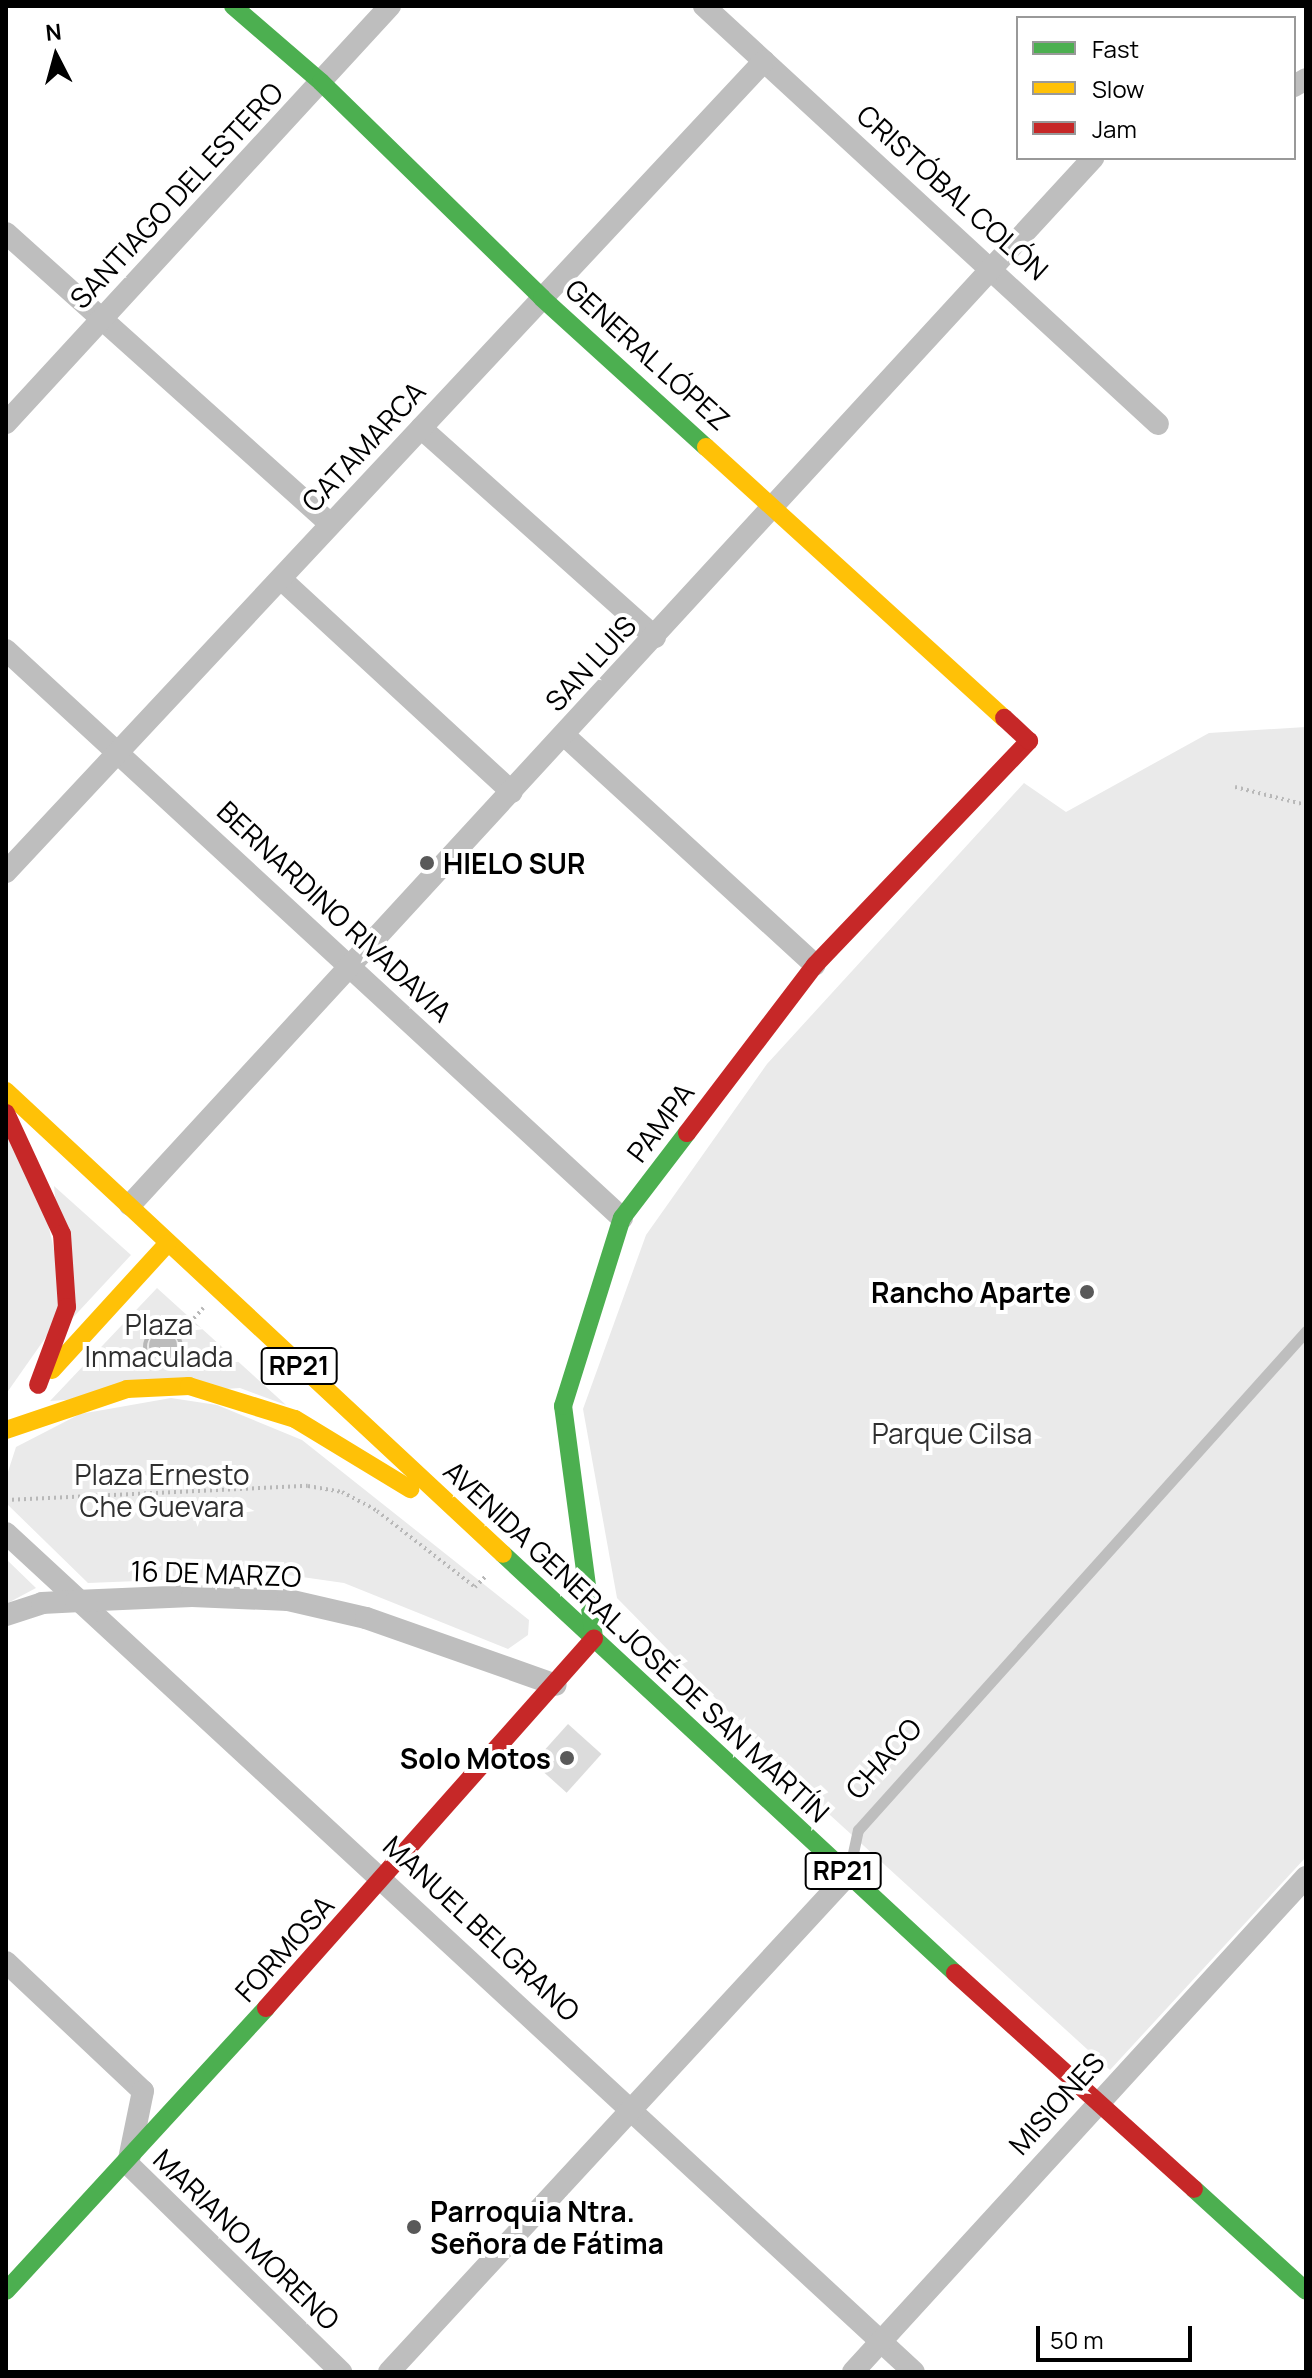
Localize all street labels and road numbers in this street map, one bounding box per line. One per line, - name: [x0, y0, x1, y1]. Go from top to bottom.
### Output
- street label: SANTIAGO DEL ESTERO: [62, 75, 290, 315]
- street label: CRISTÓBAL COLÓN: [850, 97, 1056, 287]
- street label: GENERAL LÓPEZ: [559, 271, 737, 437]
- street label: CATAMARCA: [294, 374, 432, 518]
- street label: SAN LUIS: [538, 609, 642, 717]
- street label: BERNARDINO RIVADAVIA: [211, 794, 459, 1028]
- street label: PAMPA: [619, 1076, 701, 1168]
- road number: RP21: [259, 1344, 339, 1388]
- street label: AVENIDA GENERAL JOSÉ DE SAN MARTÍN: [437, 1453, 837, 1829]
- street label: 16 DE MARZO: [130, 1553, 302, 1593]
- street label: CHACO: [838, 1711, 928, 1805]
- street label: MANUEL BELGRANO: [376, 1828, 588, 2028]
- road number: RP21: [803, 1849, 883, 1893]
- street label: FORMOSA: [228, 1888, 340, 2008]
- street label: MISIONES: [1001, 2045, 1111, 2161]
- street label: MARIANO MORENO: [147, 2142, 347, 2336]

